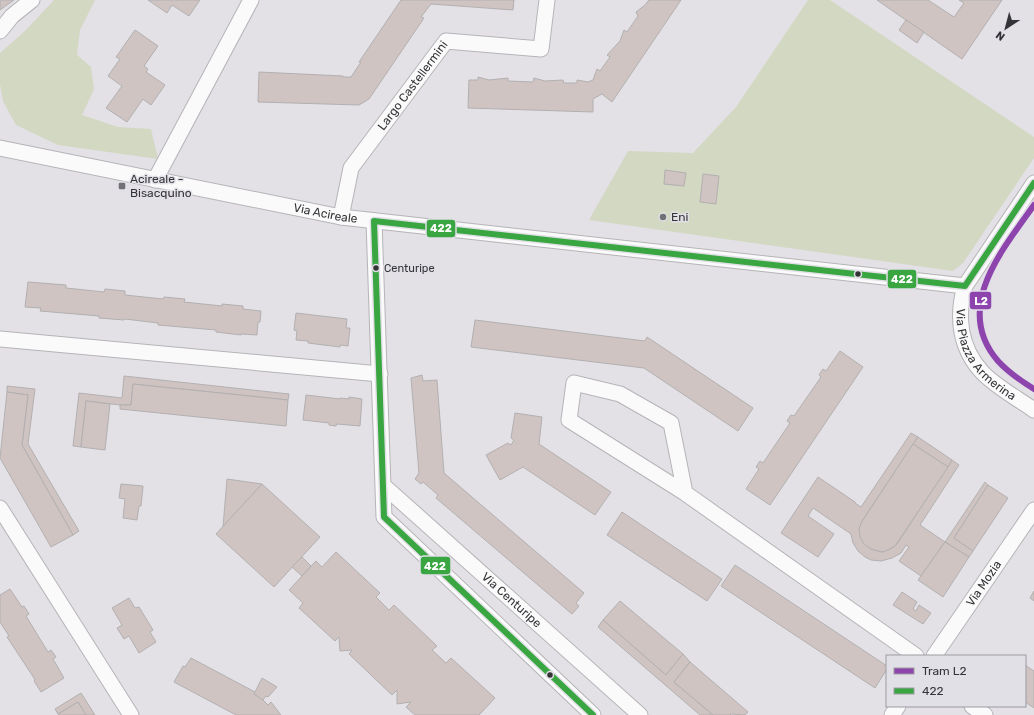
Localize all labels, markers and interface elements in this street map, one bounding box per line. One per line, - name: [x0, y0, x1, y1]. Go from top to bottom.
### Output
- north arrow: [986, 8, 1026, 48]
- text: N: [993, 28, 1007, 43]
- street label: Largo Castellermini: [375, 38, 451, 133]
- place label: Acireale - Bisacquino: [130, 172, 192, 200]
- marker: Acireale - Bisacquino: [117, 181, 127, 191]
- street label: Via Acireale: [292, 201, 358, 226]
- place label: Eni: [671, 210, 689, 224]
- marker: Eni: [658, 212, 668, 222]
- line badge: 422: [426, 219, 456, 238]
- text: 422: [430, 222, 452, 235]
- place label: Centuripe: [384, 262, 435, 275]
- marker: Centuripe: [371, 263, 381, 273]
- unlabelled marker: [853, 269, 863, 279]
- line badge: 422: [887, 269, 917, 289]
- text: 422: [891, 273, 913, 286]
- line badge: L2: [969, 291, 992, 310]
- text: L2: [974, 295, 988, 308]
- street label: Via Piazza Armerina: [953, 308, 1019, 403]
- line badge: 422: [420, 556, 451, 575]
- street label: Via Mozia: [963, 558, 1004, 609]
- text: 422: [424, 560, 446, 573]
- street label: Via Centuripe: [479, 570, 544, 631]
- legend: [886, 655, 1026, 707]
- text: Tram L2: [922, 664, 966, 678]
- unlabelled marker: [545, 670, 555, 680]
- text: 422: [922, 684, 944, 698]

